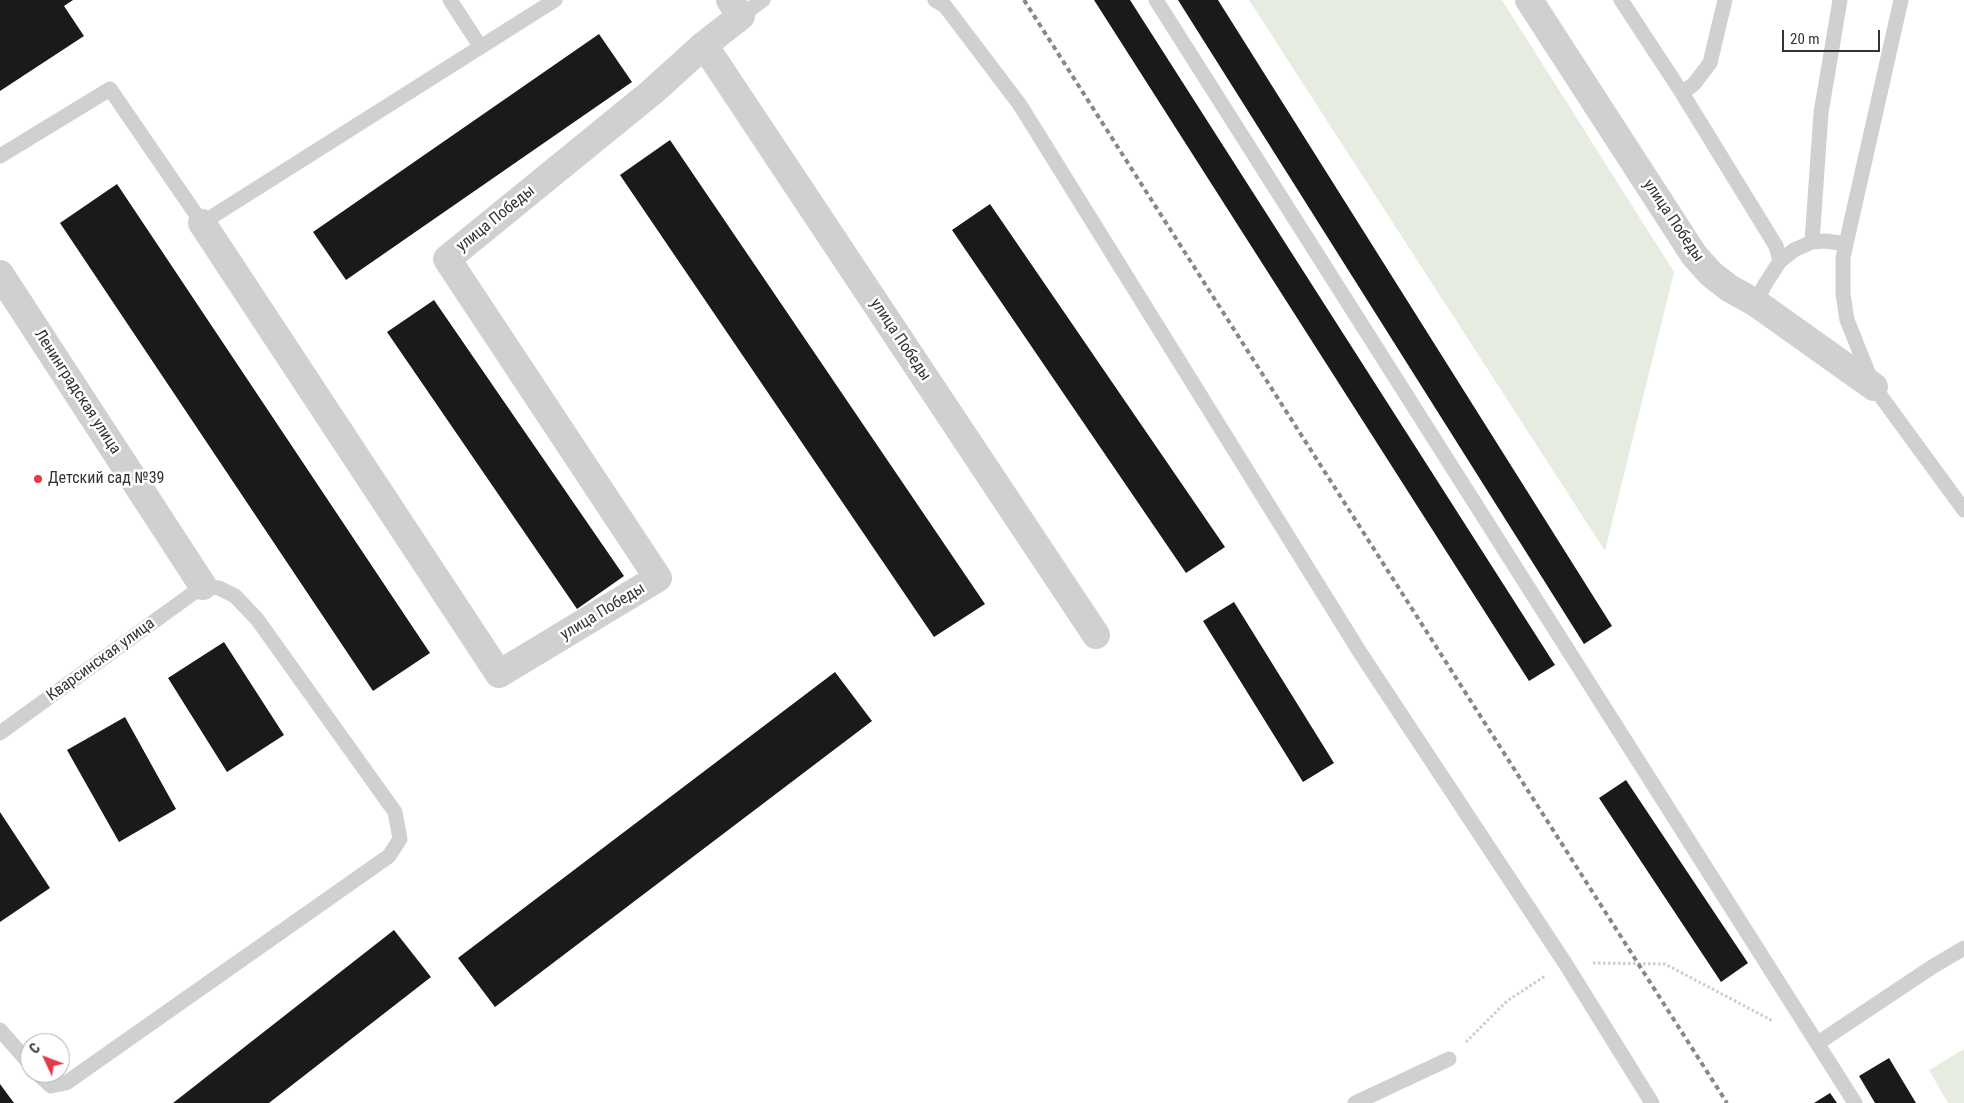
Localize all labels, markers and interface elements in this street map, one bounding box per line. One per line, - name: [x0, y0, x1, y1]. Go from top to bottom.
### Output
- scale bar: [1784, 20, 1882, 52]
- text: 20 m: [1790, 30, 1820, 48]
- street label: улица Победы: [1638, 176, 1708, 266]
- street label: улица Победы: [453, 182, 539, 256]
- street label: улица Победы: [865, 295, 935, 385]
- street label: Ленинградская улица: [30, 326, 124, 458]
- place label: Детский сад №39: [48, 469, 164, 489]
- marker: Детский сад №39: [32, 473, 44, 485]
- street label: улица Победы: [557, 579, 649, 645]
- street label: Кварсинская улица: [43, 614, 159, 706]
- north arrow: [20, 1033, 70, 1083]
- text: С: [26, 1040, 43, 1057]

